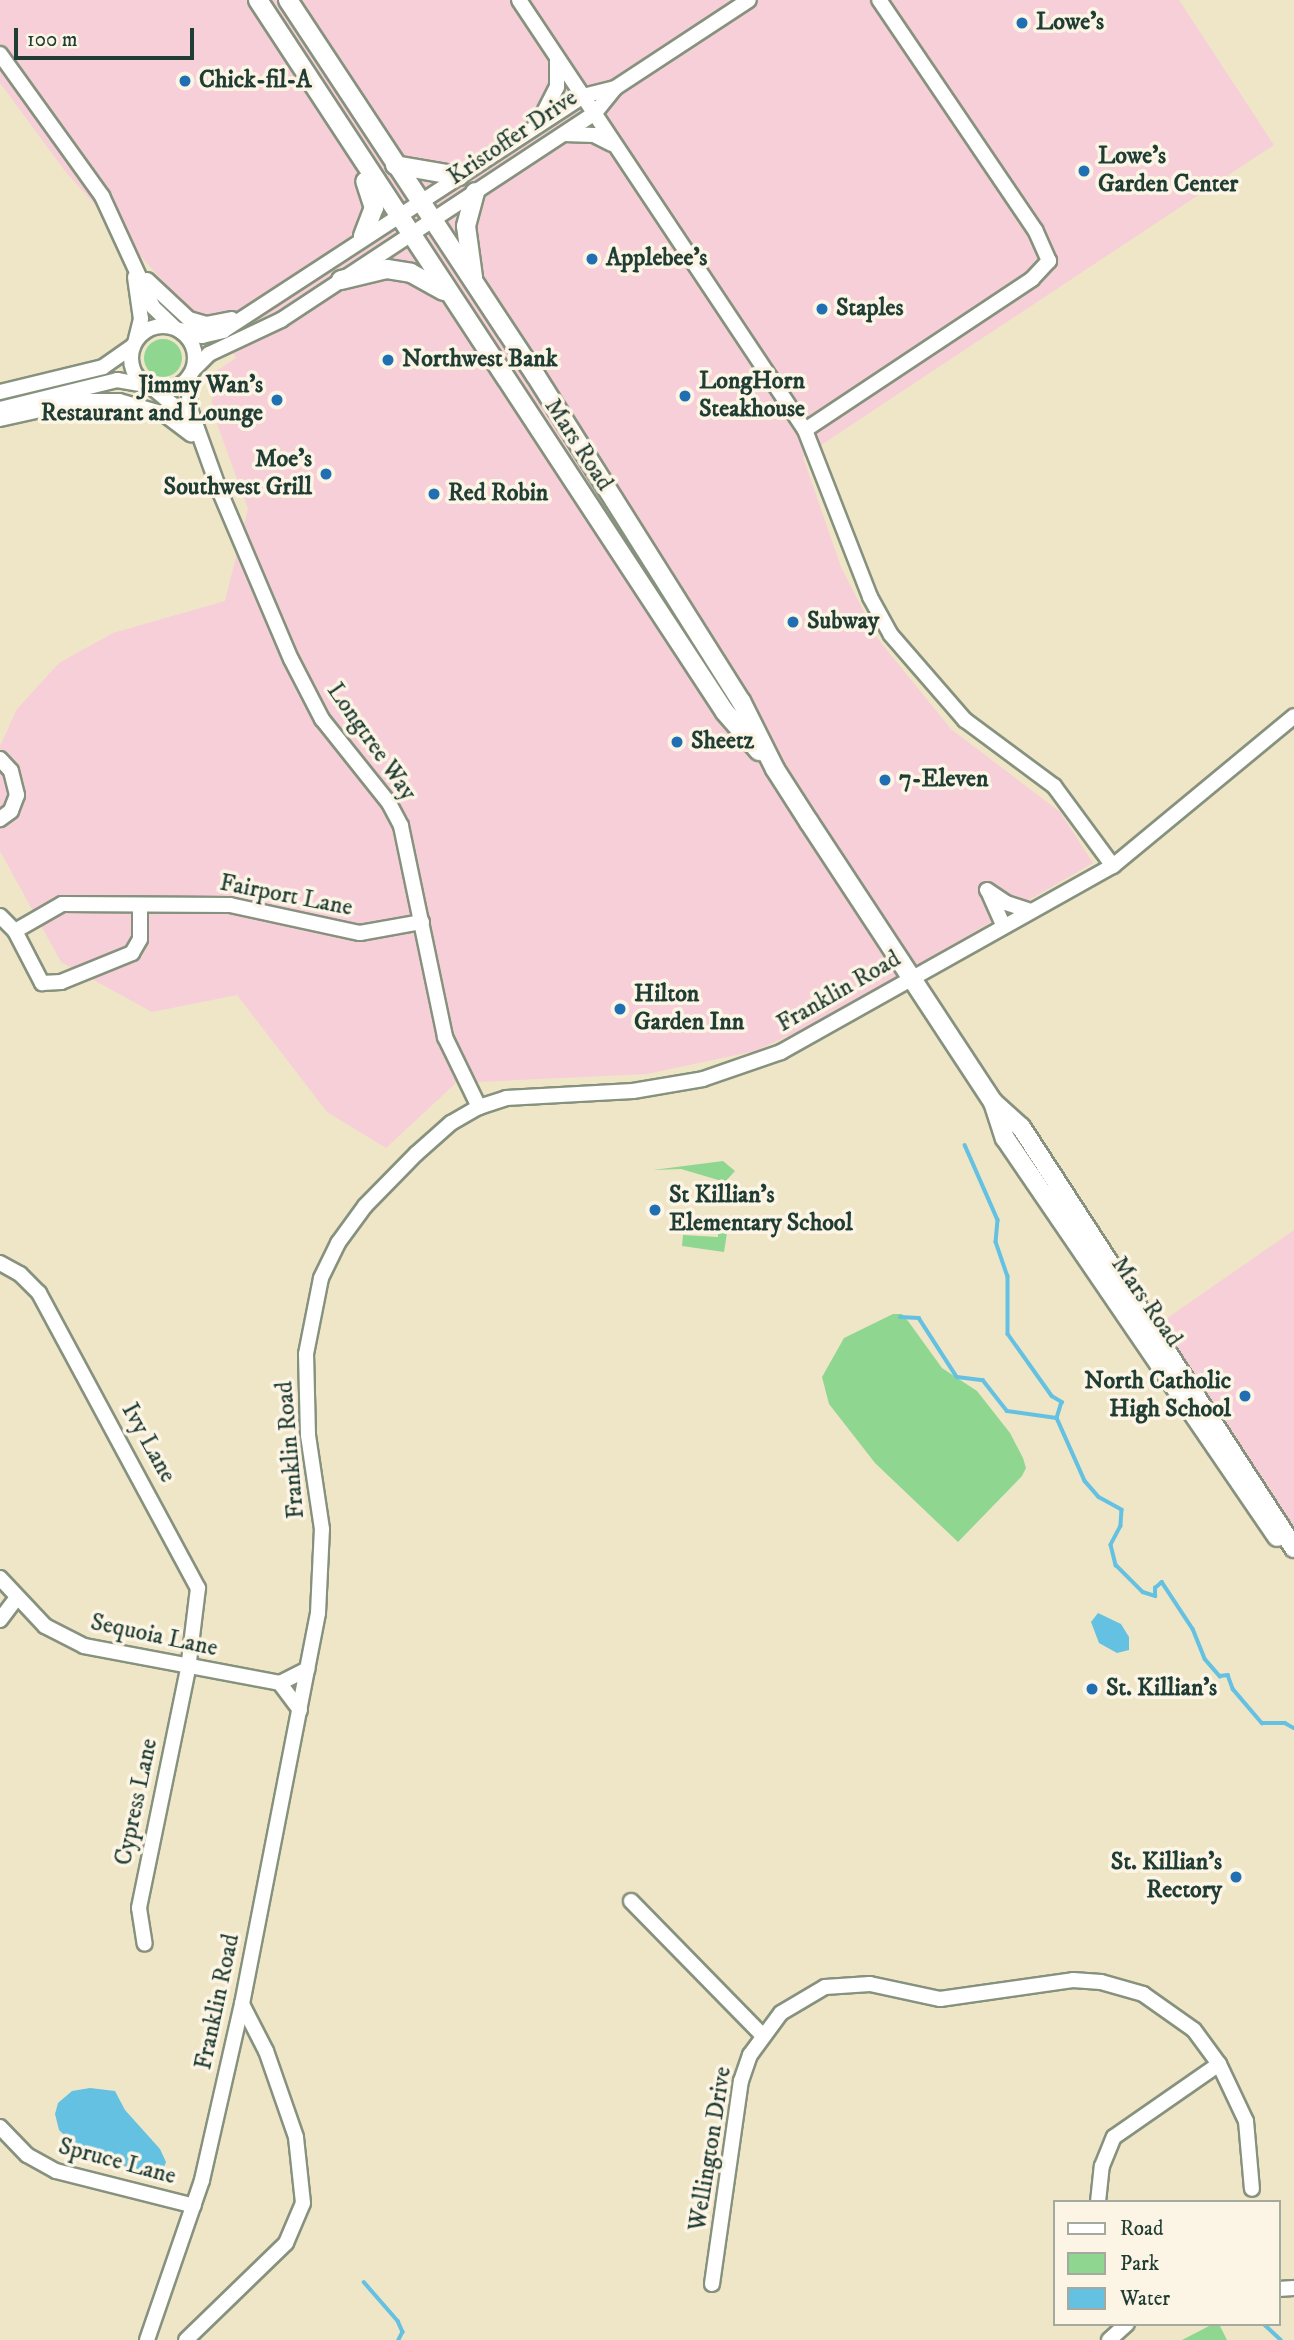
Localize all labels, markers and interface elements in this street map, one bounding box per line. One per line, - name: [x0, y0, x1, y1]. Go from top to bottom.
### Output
- place label: Lowe's: [1036, 9, 1104, 37]
- scale bar: [18, 14, 198, 58]
- marker: Lowe's: [1014, 15, 1030, 31]
- text: 100 m: [27, 27, 78, 53]
- place label: Chick-fil-A: [199, 67, 311, 95]
- marker: Chick-fil-A: [177, 73, 193, 89]
- street label: Kristoffer Drive: [443, 84, 583, 192]
- place label: Lowe's Garden Center: [1098, 143, 1238, 199]
- marker: Lowe's Garden Center: [1076, 163, 1092, 179]
- place label: Applebee's: [606, 245, 707, 273]
- marker: Applebee's: [584, 251, 600, 267]
- place label: Staples: [836, 295, 903, 323]
- marker: Staples: [814, 301, 830, 317]
- place label: Northwest Bank: [402, 346, 558, 374]
- marker: Northwest Bank: [380, 352, 396, 368]
- place label: LongHorn Steakhouse: [699, 368, 805, 424]
- place label: Jimmy Wan's Restaurant and Lounge: [41, 372, 263, 428]
- marker: LongHorn Steakhouse: [677, 388, 693, 404]
- marker: Jimmy Wan's Restaurant and Lounge: [269, 392, 285, 408]
- street label: Mars Road: [538, 394, 618, 496]
- place label: Moe's Southwest Grill: [164, 446, 312, 502]
- marker: Moe's Southwest Grill: [318, 466, 334, 482]
- place label: Red Robin: [448, 480, 548, 508]
- marker: Red Robin: [426, 486, 442, 502]
- place label: Subway: [807, 608, 879, 636]
- marker: Subway: [785, 614, 801, 630]
- street label: Longtree Way: [320, 678, 422, 806]
- place label: Sheetz: [691, 728, 754, 756]
- marker: Sheetz: [669, 734, 685, 750]
- place label: 7-Eleven: [899, 766, 988, 794]
- marker: 7-Eleven: [877, 772, 893, 788]
- street label: Fairport Lane: [217, 869, 355, 923]
- street label: Franklin Road: [772, 945, 906, 1039]
- place label: Hilton Garden Inn: [634, 981, 744, 1037]
- marker: Hilton Garden Inn: [612, 1001, 628, 1017]
- place label: St Killian's Elementary School: [669, 1182, 853, 1238]
- marker: St Killian's Elementary School: [647, 1202, 663, 1218]
- street label: Mars Road: [1104, 1251, 1188, 1353]
- place label: North Catholic High School: [1084, 1368, 1231, 1424]
- street label: Franklin Road: [271, 1380, 311, 1520]
- marker: North Catholic High School: [1237, 1388, 1253, 1404]
- street label: Ivy Lane: [114, 1398, 182, 1488]
- street label: Sequoia Lane: [88, 1608, 220, 1664]
- place label: St. Killian's: [1106, 1675, 1217, 1703]
- marker: St. Killian's: [1084, 1681, 1100, 1697]
- street label: Cypress Lane: [109, 1736, 165, 1868]
- place label: St. Killian's Rectory: [1111, 1849, 1222, 1905]
- marker: St. Killian's Rectory: [1228, 1869, 1244, 1885]
- street label: Franklin Road: [190, 1932, 246, 2072]
- street label: Wellington Drive: [684, 2065, 738, 2233]
- street label: Spruce Lane: [55, 2133, 179, 2191]
- legend: [1052, 2200, 1280, 2326]
- text: Road: [1120, 2216, 1164, 2242]
- text: Park: [1120, 2251, 1159, 2277]
- text: Water: [1120, 2286, 1170, 2312]

